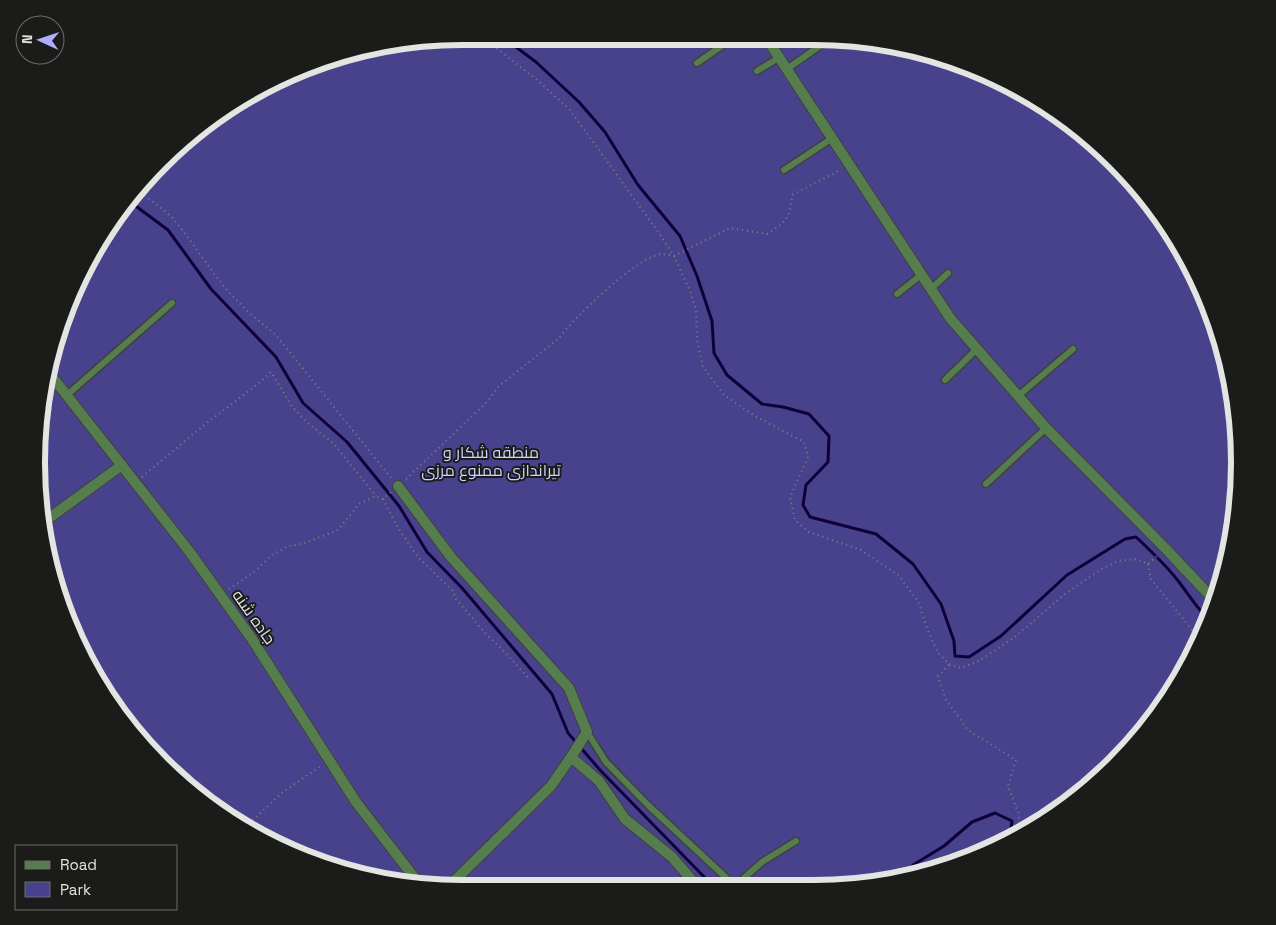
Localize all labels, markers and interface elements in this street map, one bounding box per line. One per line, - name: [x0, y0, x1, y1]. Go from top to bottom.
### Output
- north arrow: [15, 15, 65, 65]
- text: N: [18, 34, 36, 44]
- park label: منطقه شکار و تیراندازی ممنوع مرزی: [421, 442, 561, 482]
- street label: جاده شنه: [228, 586, 280, 648]
- legend: [15, 845, 178, 910]
- text: Road: [60, 855, 97, 874]
- text: Park: [60, 880, 91, 899]

